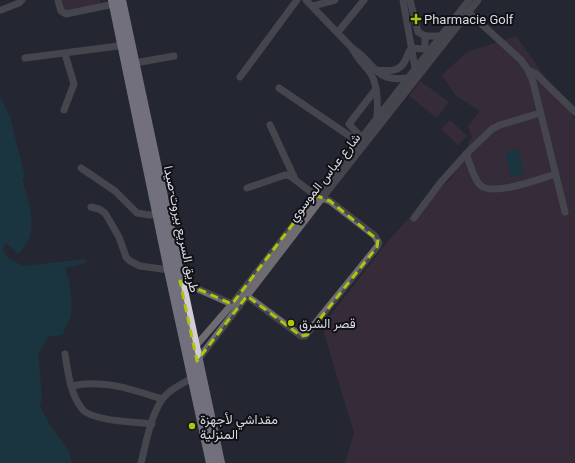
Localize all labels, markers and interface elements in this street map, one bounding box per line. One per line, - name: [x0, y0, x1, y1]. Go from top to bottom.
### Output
- place label: Pharmacie Golf: [424, 12, 514, 27]
- marker: Pharmacie Golf: [411, 14, 421, 24]
- street label: شارع عباس الموسوي: [285, 130, 366, 226]
- street label: طريق السريع بيروت-صيدا: [159, 164, 202, 294]
- place label: قصر الشرق: [299, 316, 356, 332]
- marker: قصر الشرق: [286, 318, 296, 328]
- place label: مقداشي لأجهزة المنزلية: [200, 412, 278, 443]
- marker: مقداشي لأجهزة المنزلية: [187, 421, 197, 431]

